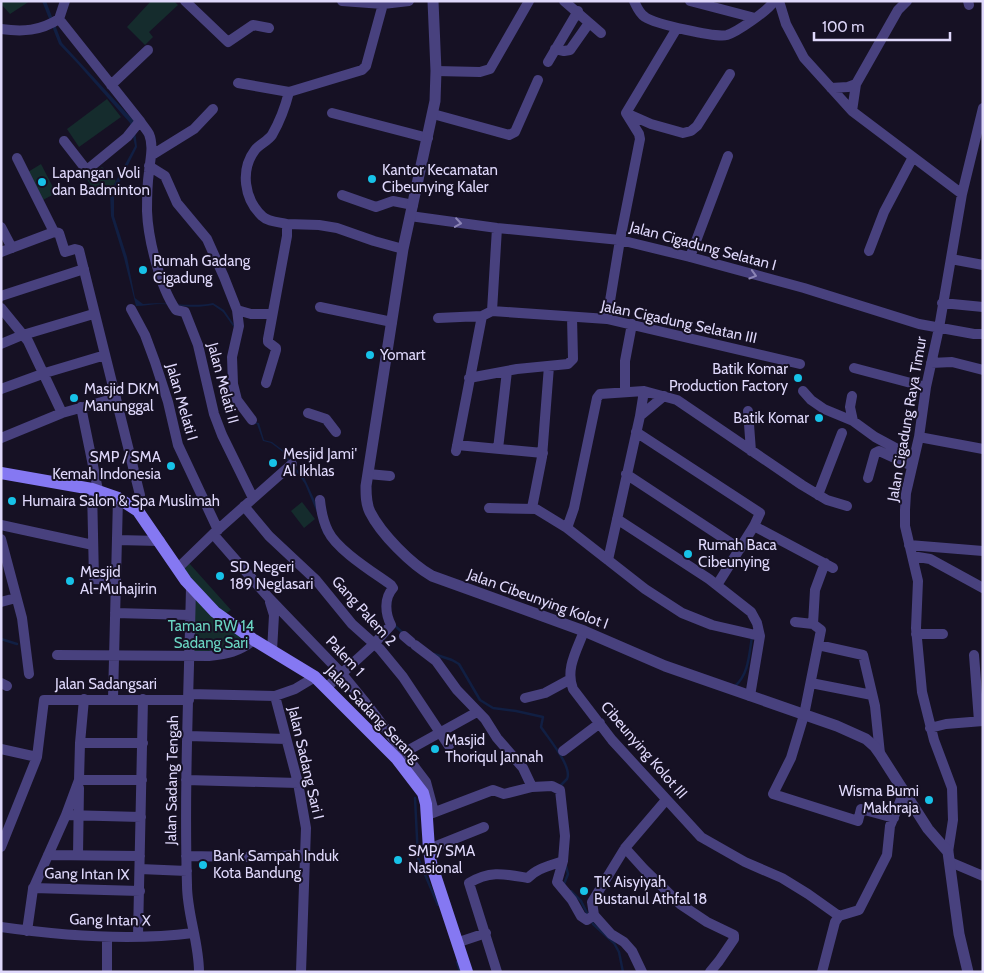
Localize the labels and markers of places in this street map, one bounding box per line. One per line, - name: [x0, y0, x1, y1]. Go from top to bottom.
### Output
- place label: Kantor Kecamatan Cibeunying Kaler: [382, 161, 498, 196]
- place label: Lapangan Voli dan Badminton: [52, 164, 150, 199]
- marker: Kantor Kecamatan Cibeunying Kaler: [366, 173, 378, 185]
- marker: Lapangan Voli dan Badminton: [36, 176, 48, 188]
- place label: Rumah Gadang Cigadung: [153, 252, 251, 287]
- marker: Rumah Gadang Cigadung: [137, 264, 149, 276]
- place label: Yomart: [379, 346, 426, 364]
- marker: Yomart: [364, 349, 376, 361]
- place label: Batik Komar Production Factory: [669, 360, 788, 395]
- marker: Batik Komar Production Factory: [792, 372, 804, 384]
- place label: Masjid DKM Manunggal: [84, 380, 159, 415]
- marker: Masjid DKM Manunggal: [68, 392, 80, 404]
- place label: Batik Komar: [733, 409, 809, 427]
- marker: Batik Komar: [813, 412, 825, 424]
- place label: Mesjid Jami' Al Ikhlas: [283, 445, 358, 480]
- place label: SMP / SMA Kemah Indonesia: [52, 448, 162, 483]
- marker: Mesjid Jami' Al Ikhlas: [267, 457, 279, 469]
- marker: SMP / SMA Kemah Indonesia: [165, 460, 177, 472]
- place label: Humaira Salon & Spa Muslimah: [22, 492, 220, 510]
- marker: Humaira Salon & Spa Muslimah: [6, 495, 18, 507]
- place label: Rumah Baca Cibeunying: [698, 536, 778, 571]
- marker: Rumah Baca Cibeunying: [682, 548, 694, 560]
- place label: SD Negeri 189 Neglasari: [230, 558, 313, 593]
- place label: Mesjid Al-Muhajirin: [80, 563, 157, 598]
- marker: SD Negeri 189 Neglasari: [214, 570, 226, 582]
- marker: Mesjid Al-Muhajirin: [64, 575, 76, 587]
- place label: Masjid Thoriqul Jannah: [445, 731, 543, 766]
- marker: Masjid Thoriqul Jannah: [429, 743, 441, 755]
- place label: Wisma Bumi Makhraja: [839, 782, 920, 817]
- marker: Wisma Bumi Makhraja: [923, 794, 935, 806]
- place label: SMP/ SMA Nasional: [408, 842, 476, 877]
- place label: Bank Sampah Induk Kota Bandung: [213, 847, 339, 882]
- marker: SMP/ SMA Nasional: [392, 854, 404, 866]
- marker: Bank Sampah Induk Kota Bandung: [197, 859, 209, 871]
- place label: TK Aisyiyah Bustanul Athfal 18: [594, 873, 707, 908]
- marker: TK Aisyiyah Bustanul Athfal 18: [578, 885, 590, 897]

